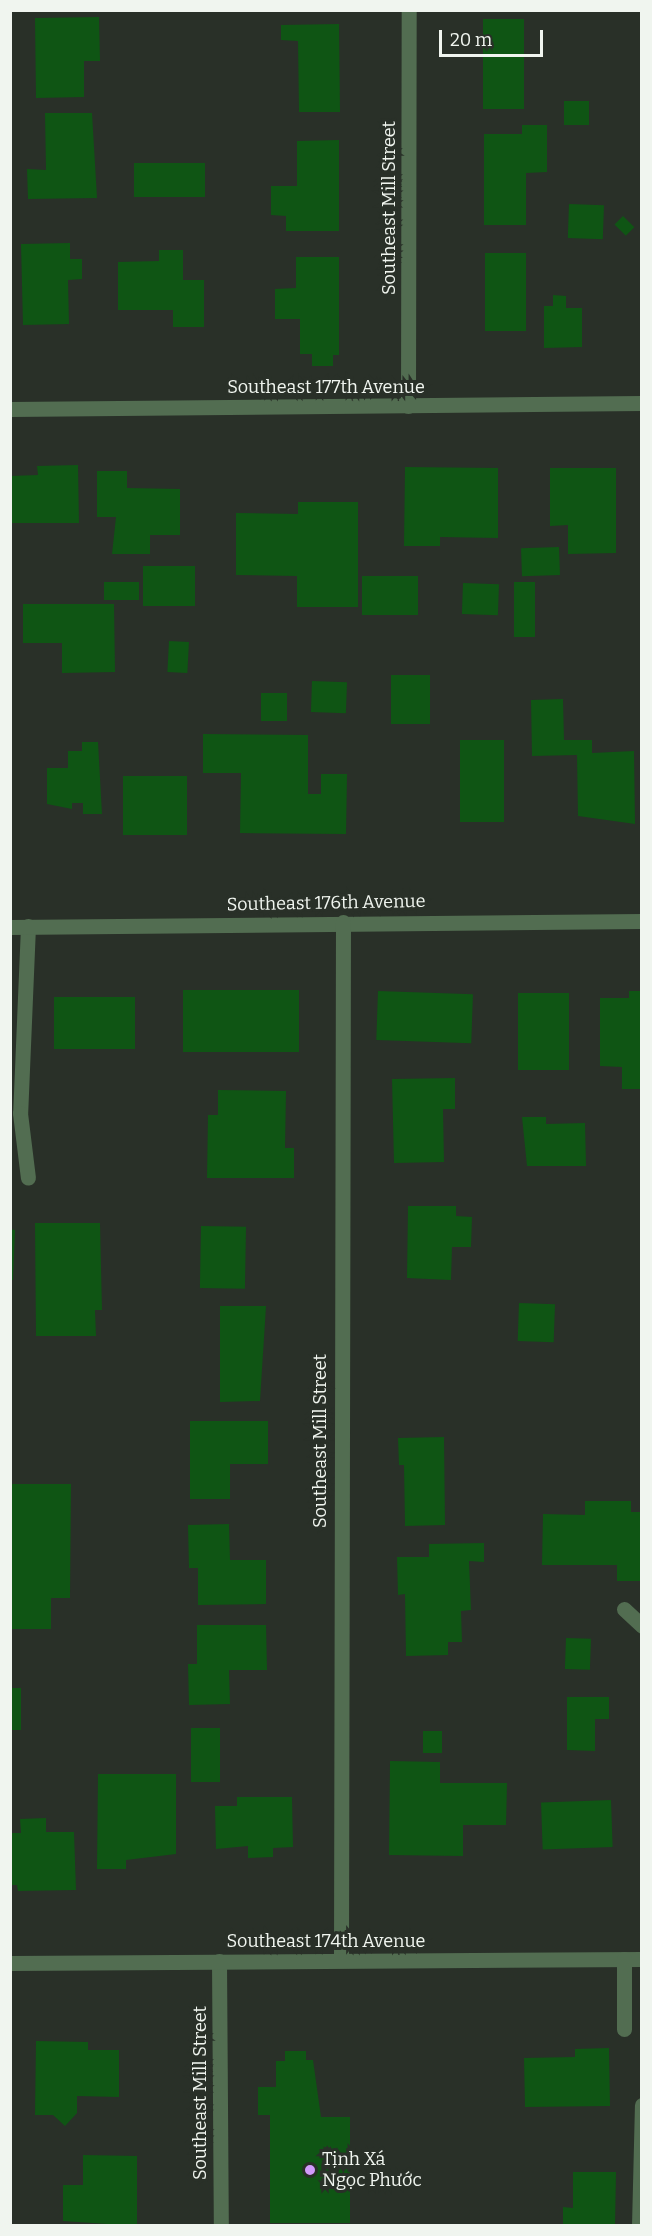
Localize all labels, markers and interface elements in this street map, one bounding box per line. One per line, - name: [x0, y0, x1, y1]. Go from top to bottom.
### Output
- scale bar: [442, 18, 546, 56]
- text: 20 m: [450, 29, 492, 51]
- street label: Southeast Mill Street: [378, 121, 400, 295]
- street label: Southeast 177th Avenue: [227, 376, 425, 398]
- street label: Southeast 176th Avenue: [226, 890, 426, 916]
- street label: Southeast Mill Street: [309, 1354, 331, 1528]
- street label: Southeast 174th Avenue: [227, 1930, 425, 1952]
- street label: Southeast Mill Street: [189, 2006, 211, 2180]
- place label: Tịnh Xá Ngọc Phước: [322, 2149, 422, 2192]
- marker: Tịnh Xá Ngọc Phước: [303, 2163, 317, 2177]

